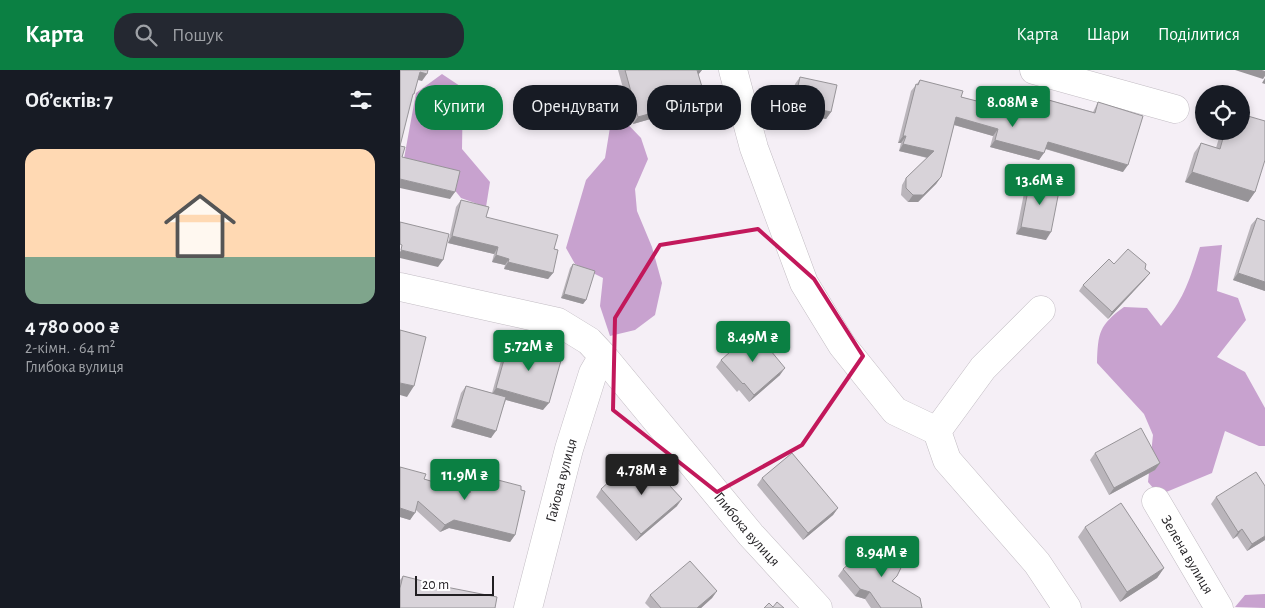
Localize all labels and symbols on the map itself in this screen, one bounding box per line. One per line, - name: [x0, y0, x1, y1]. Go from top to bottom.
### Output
- pin: 8.08M ₴: [967, 85, 1059, 128]
- pin: 13.6M ₴: [994, 164, 1086, 206]
- pin: 8.49M ₴: [707, 320, 799, 363]
- pin: 5.72M ₴: [483, 330, 575, 372]
- street label: Гайова вулиця: [543, 437, 580, 524]
- pin: 4.78M ₴: [596, 454, 688, 496]
- pin: 11.9M ₴: [419, 458, 511, 501]
- street label: Глибока вулиця: [711, 489, 783, 569]
- street label: Зелена вулиця: [1158, 513, 1216, 597]
- pin: 8.94M ₴: [836, 536, 928, 578]
- scale bar: [415, 573, 494, 596]

